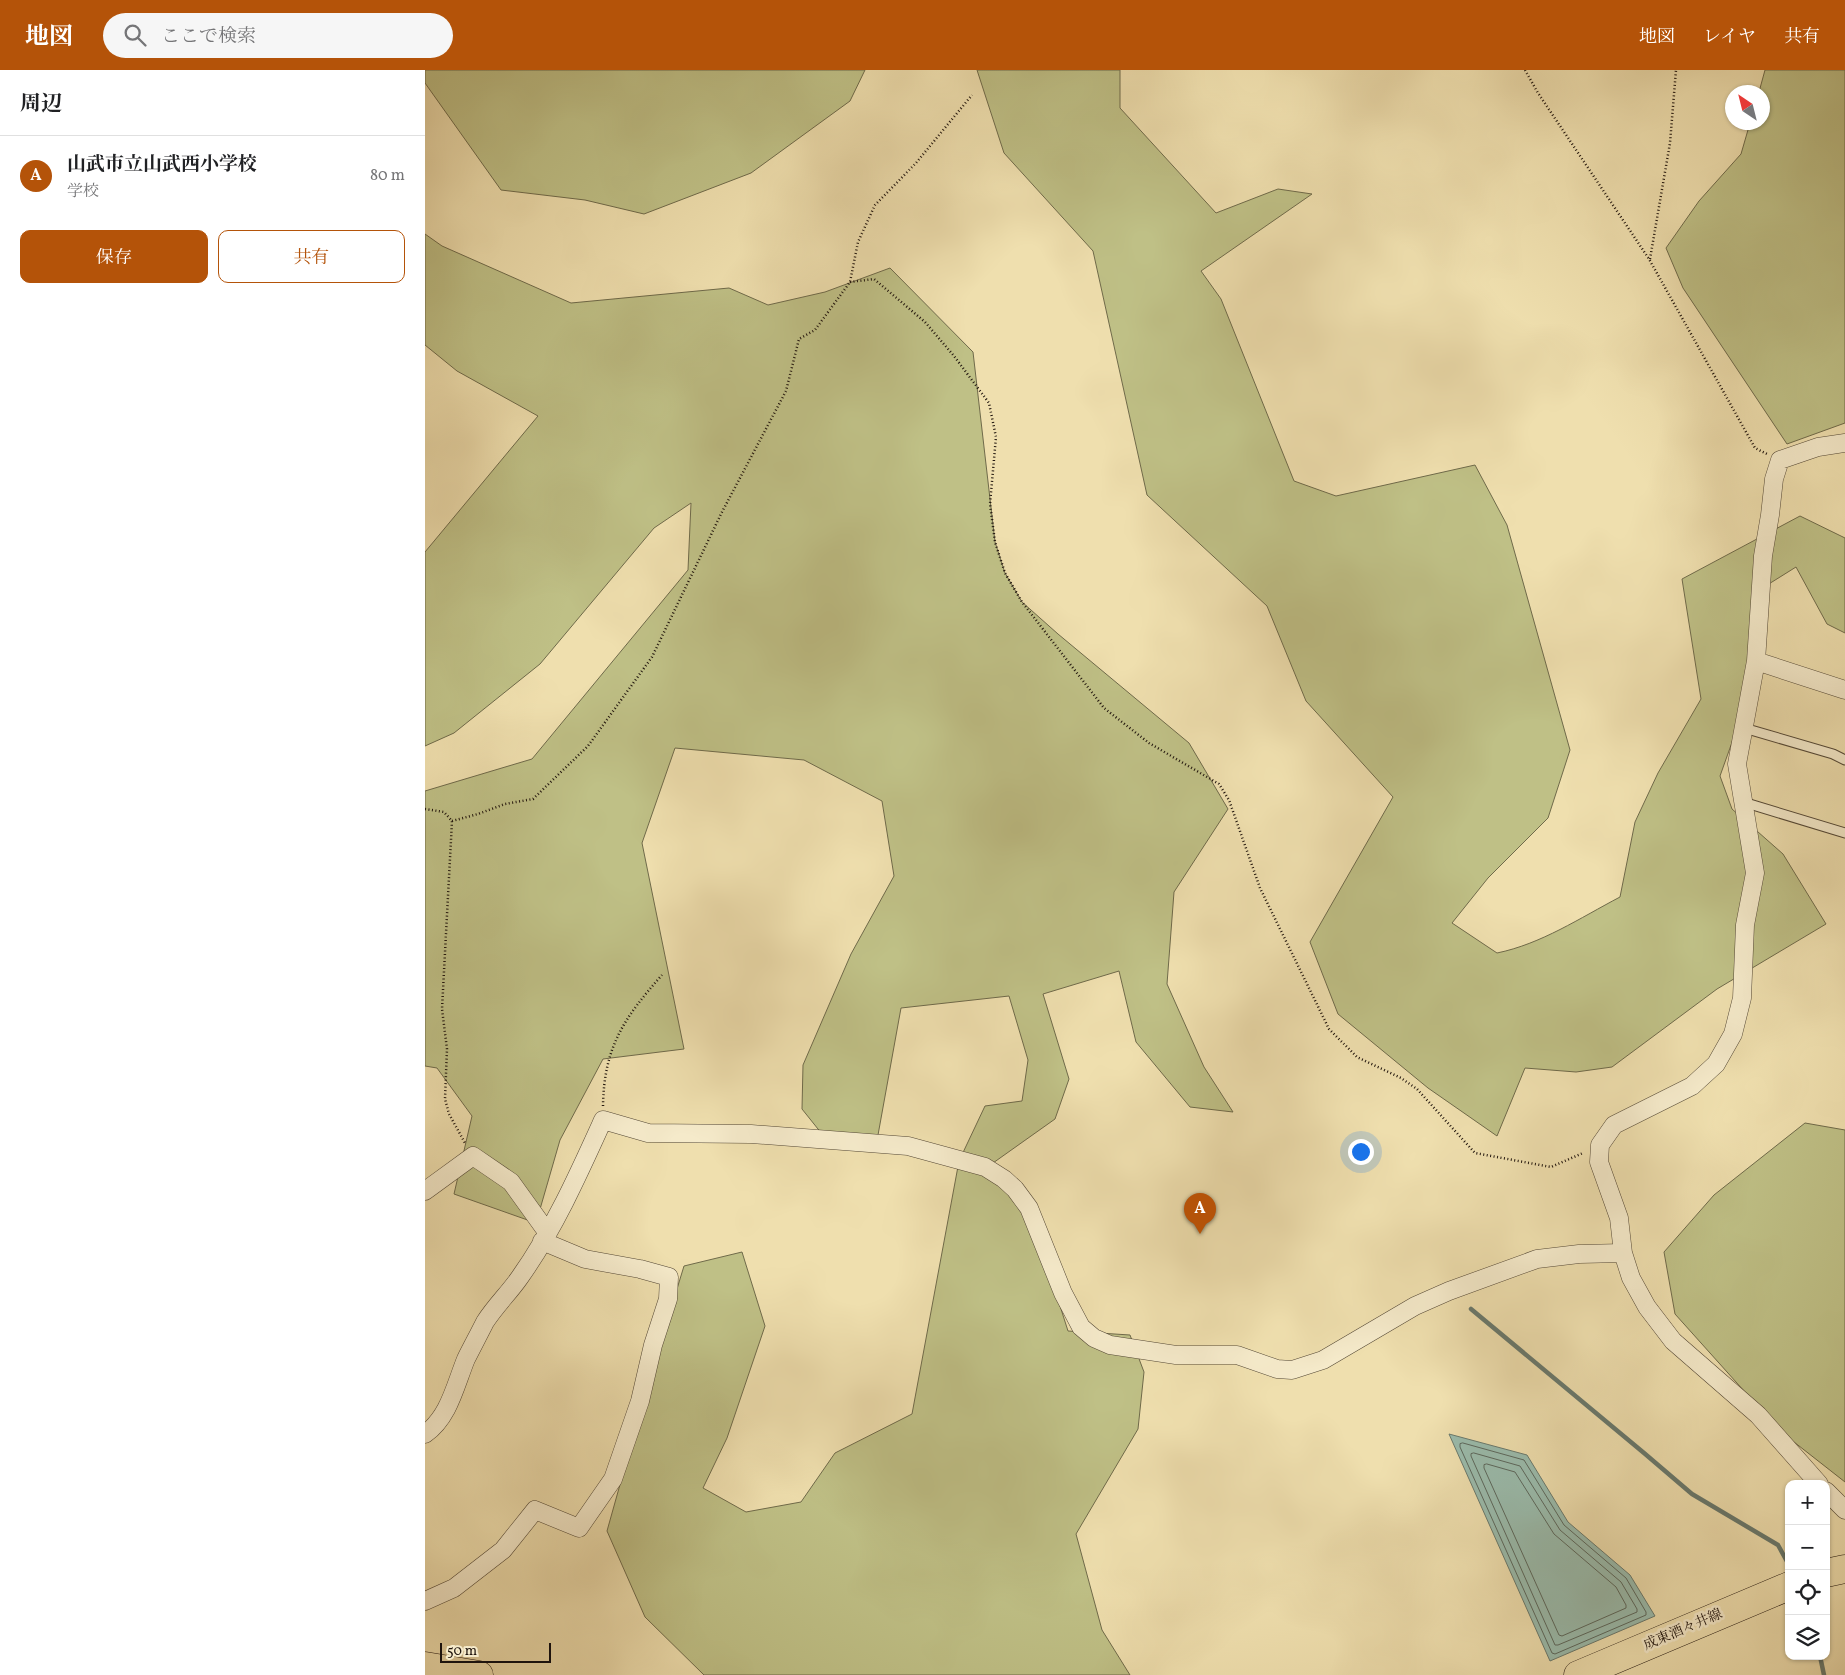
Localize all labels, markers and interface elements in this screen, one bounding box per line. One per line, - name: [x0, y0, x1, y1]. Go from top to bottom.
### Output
- search box: [103, 13, 453, 58]
- text: 地図: [25, 21, 73, 55]
- icon: search: [121, 21, 149, 49]
- text: ここで検索: [161, 24, 256, 50]
- text: 地図: [1639, 25, 1675, 50]
- text: レイヤ: [1703, 25, 1756, 50]
- text: 共有: [1784, 25, 1820, 50]
- north arrow: [1725, 85, 1770, 130]
- text: 周辺: [20, 90, 62, 119]
- text: 山武市立山武西小学校: [67, 152, 257, 178]
- text: A: [30, 165, 42, 187]
- text: 80 m: [370, 165, 405, 187]
- text: 学校: [67, 181, 99, 203]
- button: 保存: [20, 230, 208, 283]
- button: 共有: [218, 230, 405, 283]
- your location: [1348, 1139, 1374, 1165]
- pin: A: [1184, 1193, 1216, 1234]
- map controls: [1785, 1480, 1830, 1660]
- button: +: [1785, 1480, 1830, 1525]
- button: −: [1785, 1525, 1830, 1570]
- button: locate: [1785, 1570, 1830, 1615]
- street label: 成東酒々井線: [1641, 1605, 1725, 1655]
- button: layers: [1785, 1615, 1830, 1660]
- scale bar: [440, 1640, 551, 1663]
- text: 50 m: [447, 1642, 477, 1661]

